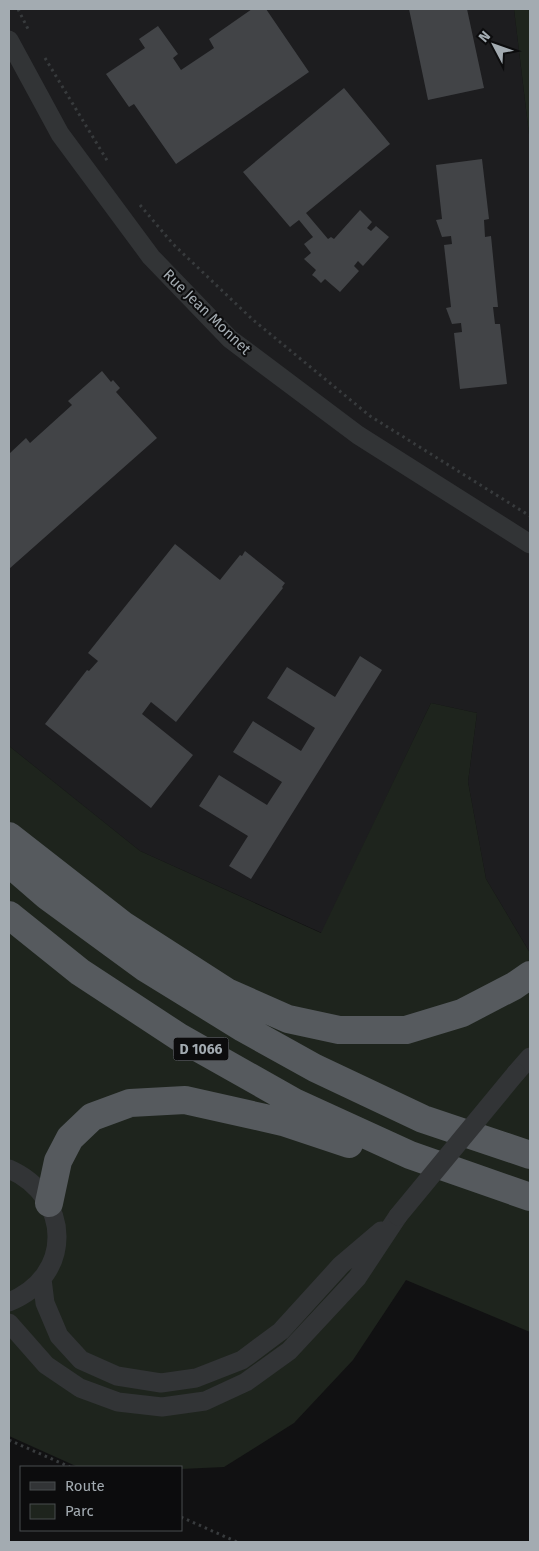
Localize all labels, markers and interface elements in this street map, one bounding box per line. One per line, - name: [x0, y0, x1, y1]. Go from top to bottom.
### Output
- north arrow: [469, 20, 519, 70]
- text: N: [475, 28, 494, 46]
- street label: Rue Jean Monnet: [159, 266, 255, 359]
- road number: D 1066: [174, 1038, 228, 1060]
- legend: [20, 1466, 182, 1531]
- text: Route: [65, 1477, 105, 1495]
- text: Parc: [65, 1502, 94, 1520]

